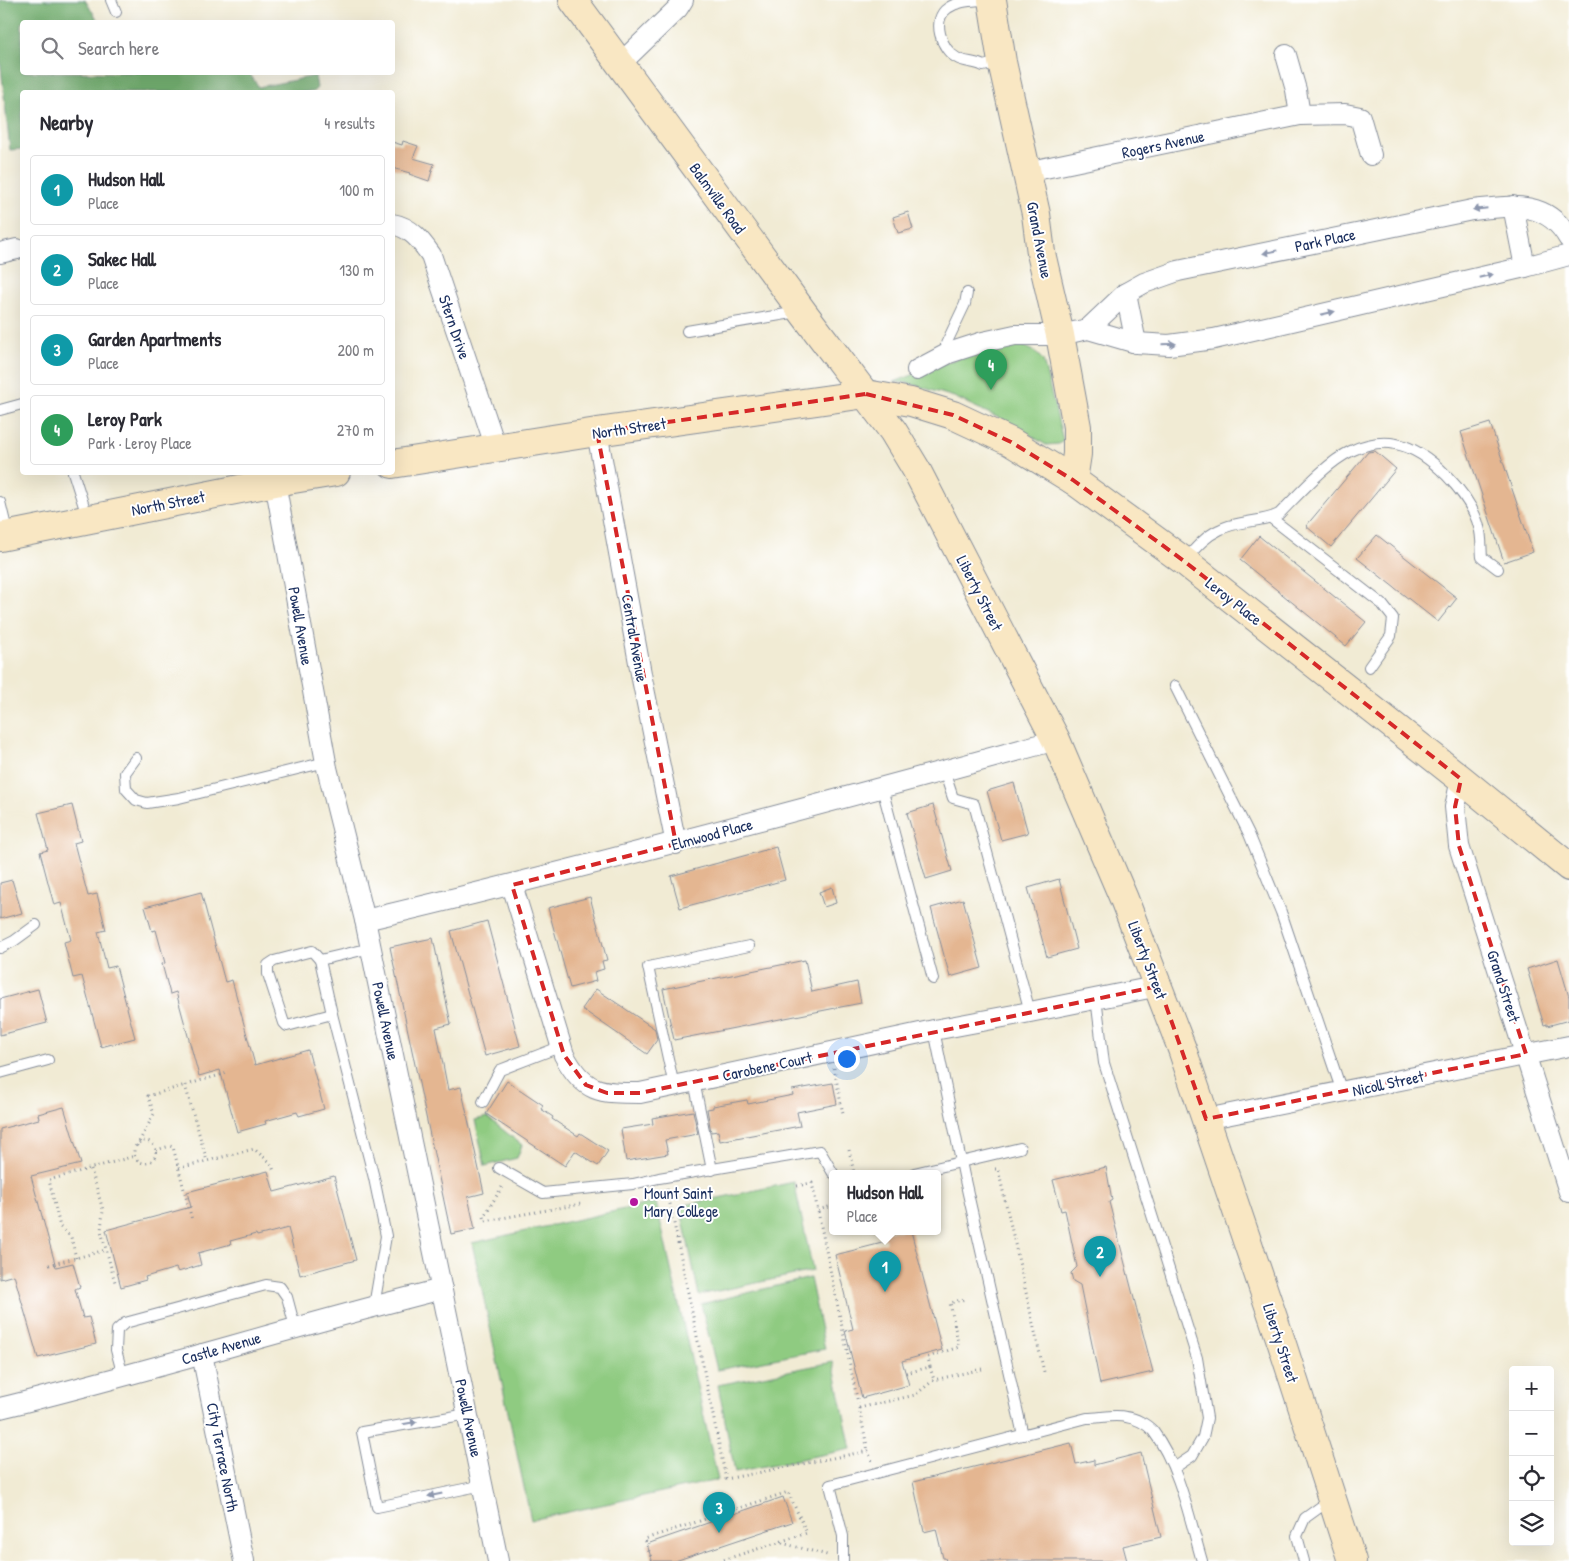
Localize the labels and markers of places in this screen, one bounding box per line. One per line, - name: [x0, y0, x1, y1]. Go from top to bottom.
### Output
- pin: 4: [975, 349, 1007, 390]
- place label: Mount Saint Mary College: [644, 1182, 719, 1222]
- marker: Mount Saint Mary College: [628, 1196, 640, 1208]
- pin: 2: [1084, 1236, 1116, 1277]
- pin: 1: [869, 1251, 901, 1292]
- pin: 3: [703, 1492, 735, 1533]

